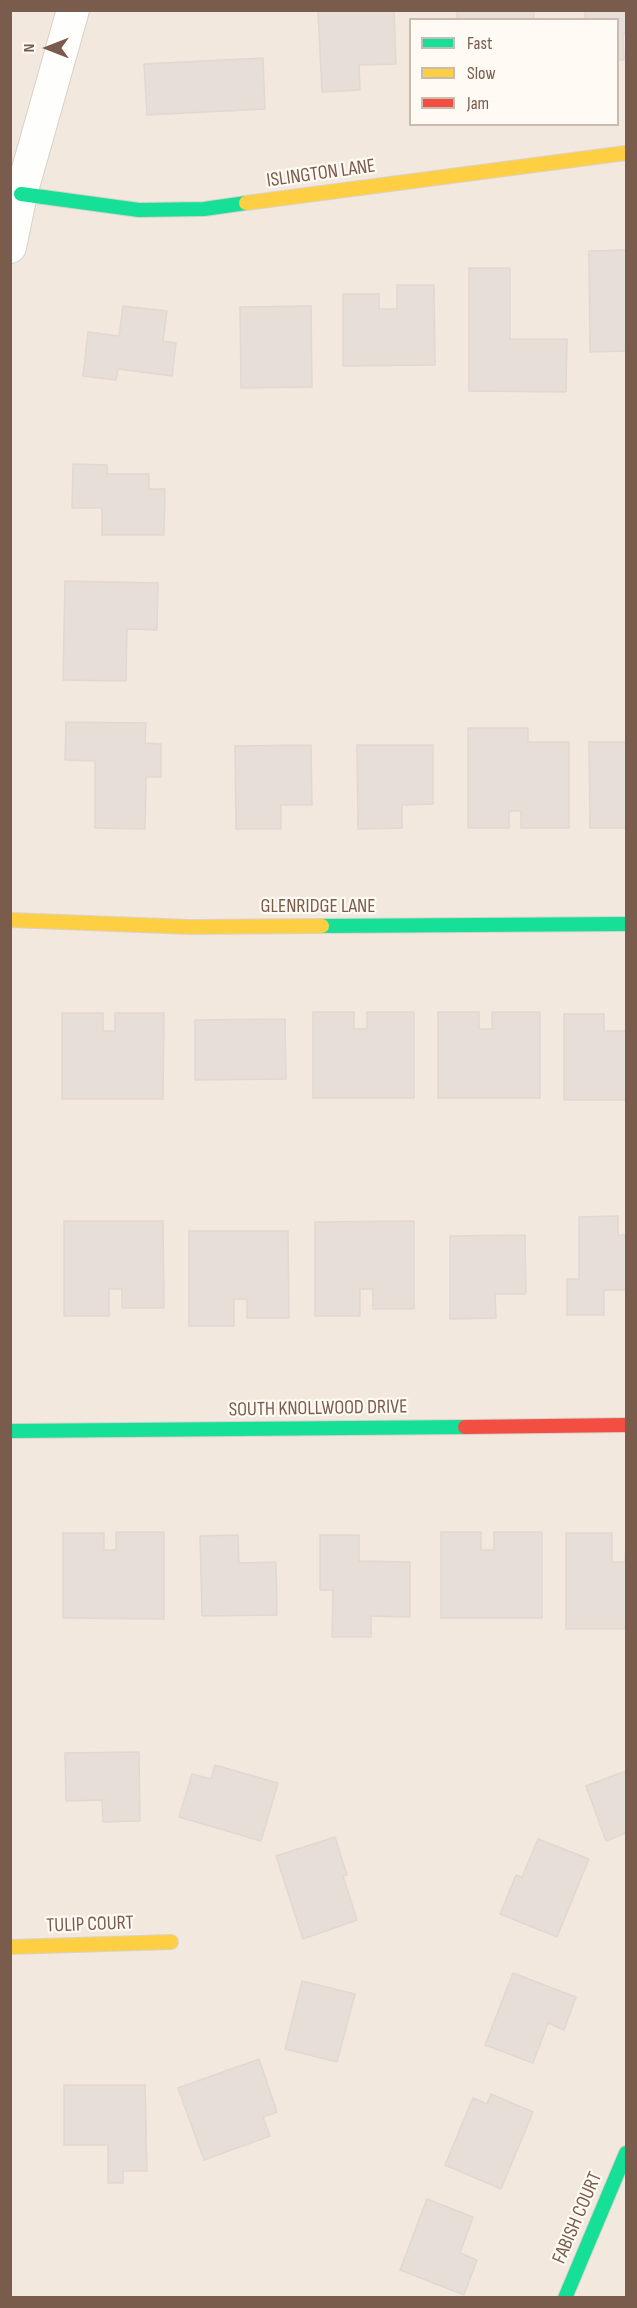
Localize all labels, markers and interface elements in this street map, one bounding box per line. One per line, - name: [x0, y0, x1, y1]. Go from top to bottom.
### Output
- north arrow: [18, 18, 78, 78]
- legend: [409, 18, 619, 126]
- text: Fast: [467, 33, 492, 54]
- text: N: [20, 44, 39, 52]
- text: Slow: [467, 63, 496, 84]
- text: Jam: [467, 93, 489, 114]
- street label: ISLINGTON LANE: [265, 154, 377, 194]
- street label: GLENRIDGE LANE: [260, 895, 376, 919]
- street label: SOUTH KNOLLWOOD DRIVE: [228, 1395, 408, 1423]
- street label: TULIP COURT: [46, 1911, 134, 1939]
- street label: FABISH COURT: [548, 2169, 608, 2267]

